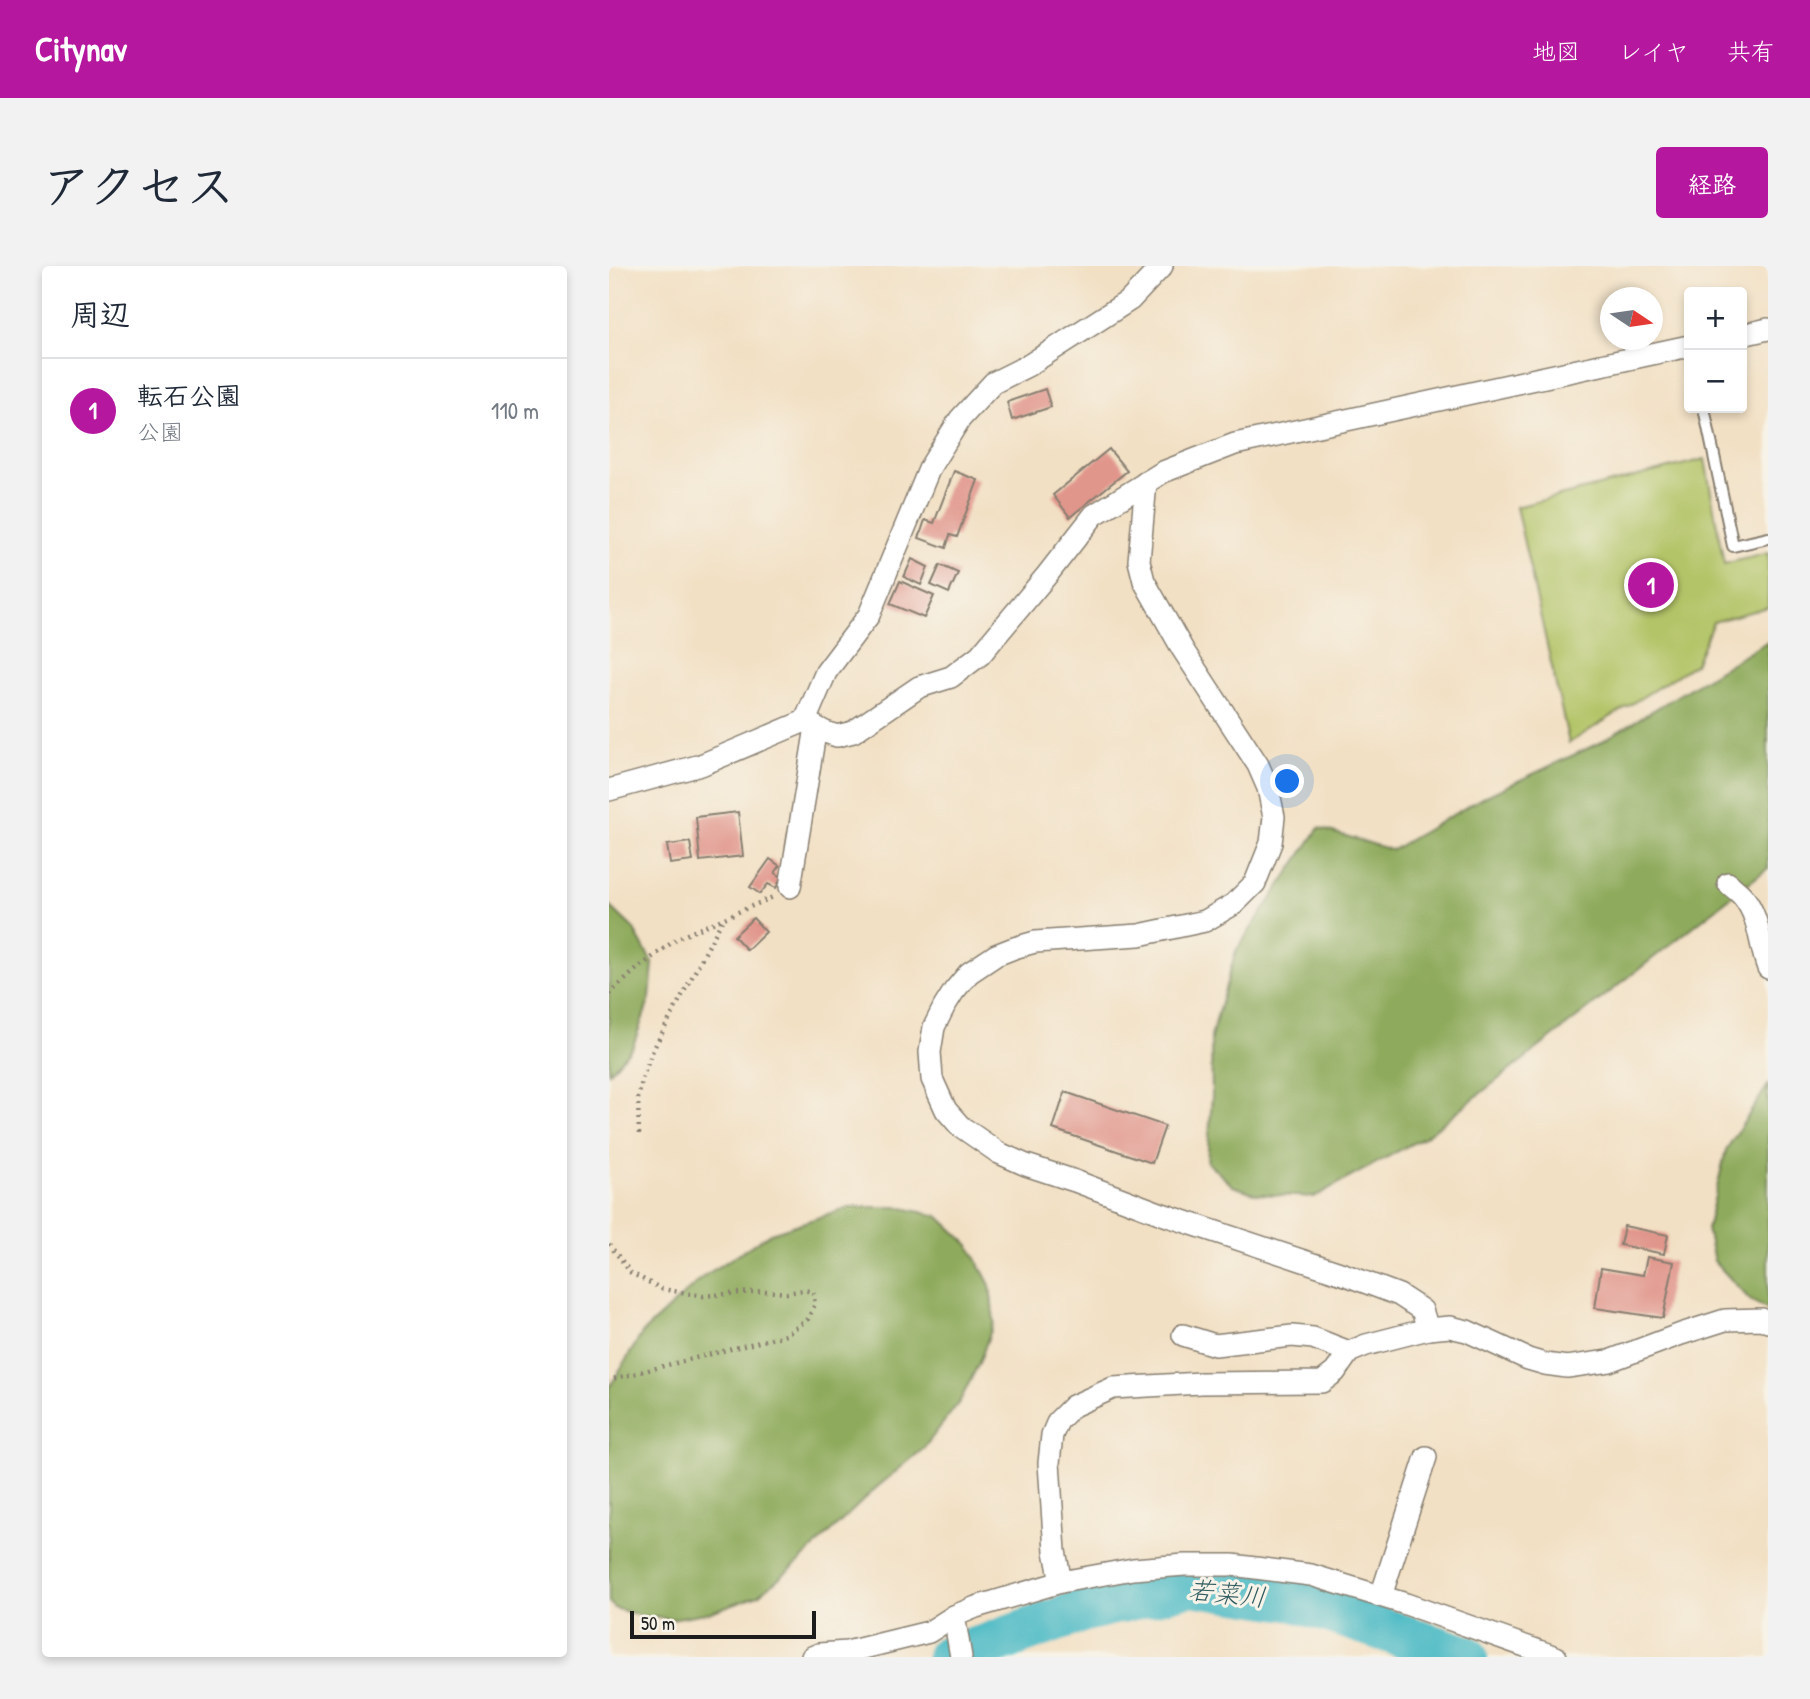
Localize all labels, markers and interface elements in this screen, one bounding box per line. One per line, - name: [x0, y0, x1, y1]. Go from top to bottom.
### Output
- text: Citynav: [35, 27, 127, 71]
- text: 地図: [1532, 35, 1580, 67]
- text: レイヤ: [1618, 35, 1689, 67]
- text: 共有: [1727, 35, 1775, 67]
- button: 経路: [1656, 147, 1768, 218]
- text: アクセス: [42, 152, 235, 218]
- north arrow: [1600, 287, 1663, 350]
- map controls: [1684, 287, 1747, 413]
- button: +: [1684, 287, 1747, 350]
- text: 周辺: [70, 294, 130, 334]
- button: −: [1684, 350, 1747, 413]
- text: 転石公園: [137, 378, 241, 413]
- text: 1: [89, 395, 97, 426]
- text: 110 m: [491, 395, 539, 426]
- text: 公園: [137, 416, 183, 447]
- pin: 1: [1628, 559, 1674, 611]
- your location: [1270, 764, 1304, 798]
- water label: 若菜川: [1186, 1572, 1268, 1614]
- scale bar: [630, 1608, 815, 1640]
- text: 50 m: [641, 1610, 675, 1636]

